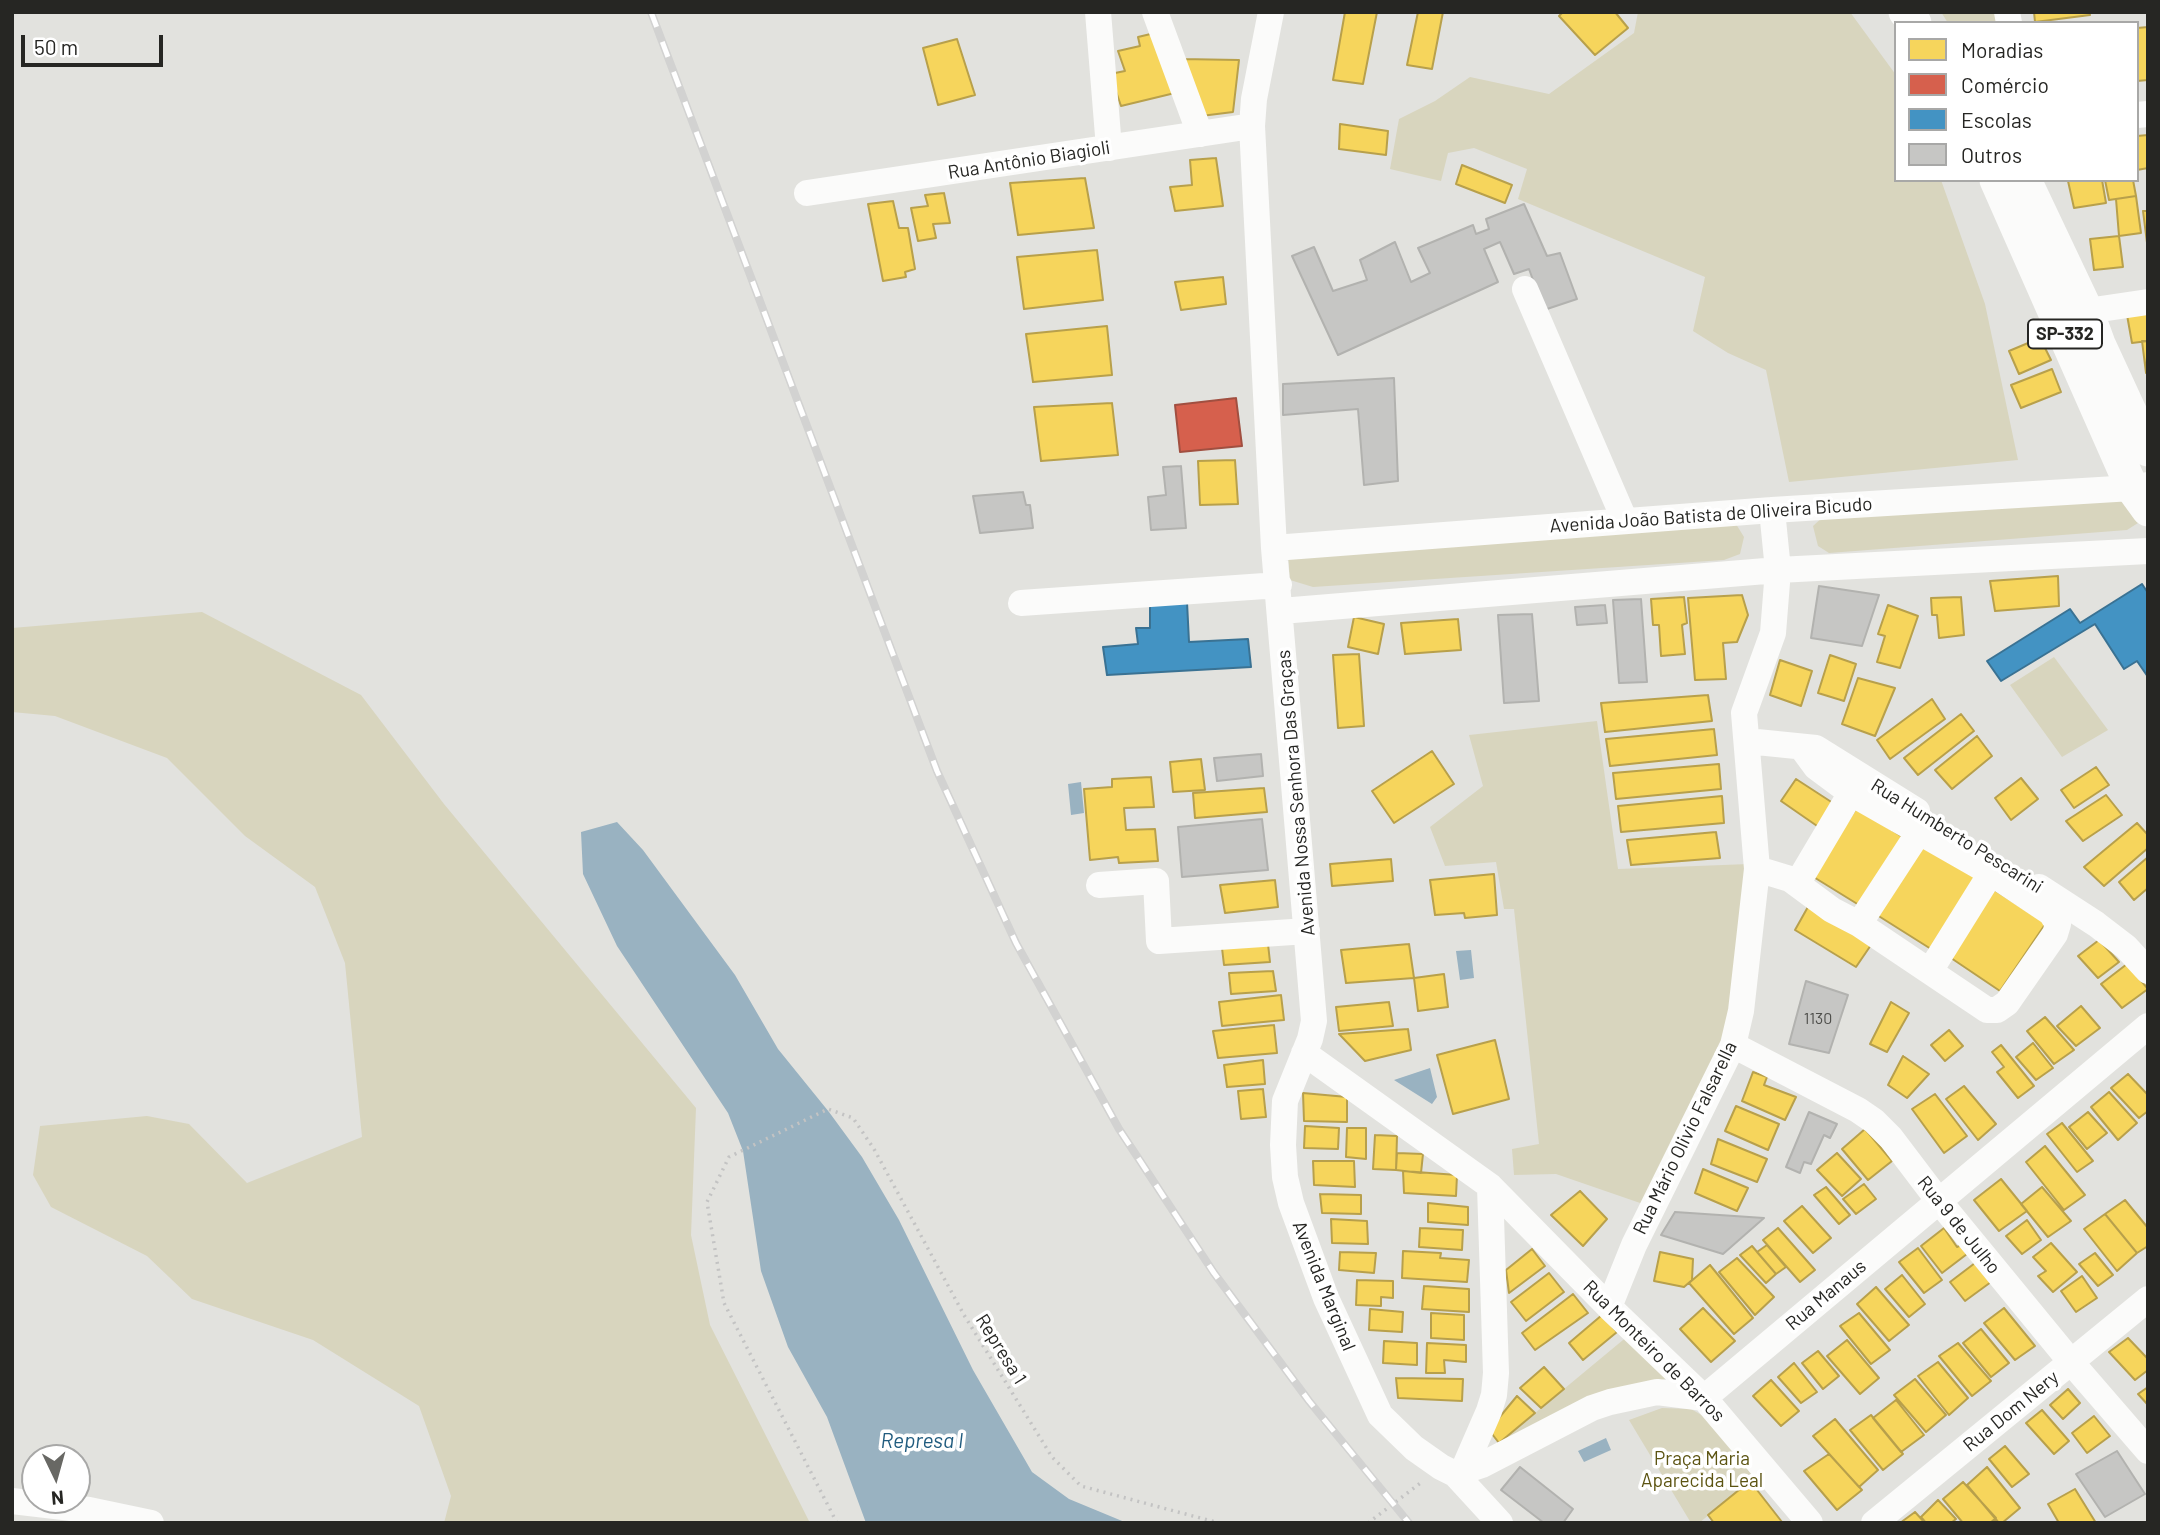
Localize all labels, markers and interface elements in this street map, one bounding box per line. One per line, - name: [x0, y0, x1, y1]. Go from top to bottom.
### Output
- scale bar: [24, 21, 166, 65]
- legend: [1894, 21, 2139, 182]
- text: 50 m: [34, 34, 78, 59]
- text: Moradias: [1961, 37, 2043, 62]
- text: Comércio: [1961, 72, 2049, 97]
- text: Escolas: [1961, 107, 2032, 132]
- street label: Rua Antônio Biagioli: [946, 136, 1112, 184]
- text: Outros: [1961, 142, 2022, 167]
- road number: SP-332: [2028, 320, 2102, 348]
- street label: Avenida João Batista de Oliveira Bicudo: [1549, 492, 1873, 538]
- street label: Avenida Nossa Senhora Das Graças: [1272, 649, 1320, 937]
- street label: Rua Humberto Pescarini: [1867, 774, 2047, 898]
- house number: 1130: [1804, 1009, 1832, 1029]
- street label: Rua Mário Olivio Falsarella: [1628, 1038, 1742, 1238]
- street label: Rua 9 de Julho: [1913, 1171, 2005, 1279]
- street label: Avenida Marginal: [1288, 1218, 1360, 1354]
- street label: Rua Manaus: [1781, 1255, 1871, 1335]
- street label: Rua Monteiro de Barros: [1578, 1275, 1730, 1427]
- street label: Represa 1: [971, 1310, 1031, 1388]
- street label: Rua Dom Nery: [1959, 1366, 2063, 1456]
- water label: Represa I: [881, 1428, 963, 1454]
- north arrow: [21, 1444, 91, 1514]
- park label: Praça Maria Aparecida Leal: [1641, 1448, 1763, 1492]
- text: N: [50, 1486, 65, 1510]

